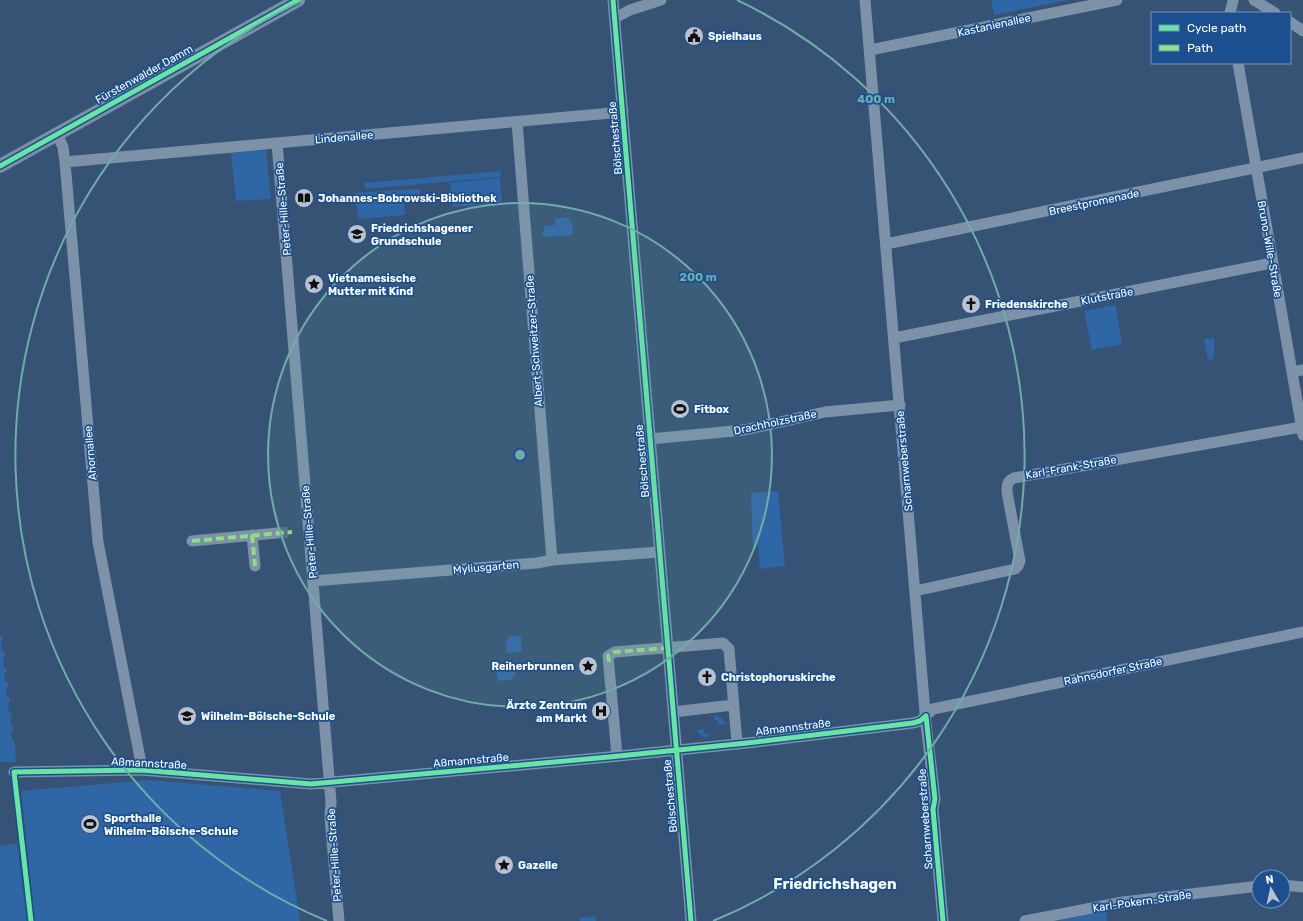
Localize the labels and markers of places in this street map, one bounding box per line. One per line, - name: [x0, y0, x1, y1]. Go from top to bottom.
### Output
- public building icon: Spielhaus: [683, 25, 705, 47]
- place label: Spielhaus: [708, 30, 762, 43]
- library icon: Johannes-Bobrowski-Bibliothek: [293, 187, 315, 209]
- place label: Johannes-Bobrowski-Bibliothek: [318, 192, 497, 205]
- place label: Friedrichshagener Grundschule: [371, 222, 473, 248]
- school or university icon: Friedrichshagener Grundschule: [346, 223, 368, 245]
- place label: Vietnamesische Mutter mit Kind: [328, 272, 416, 298]
- place icon: Vietnamesische Mutter mit Kind: [303, 273, 325, 295]
- church icon: Friedenskirche: [960, 293, 982, 315]
- place label: Friedenskirche: [985, 298, 1068, 311]
- sports icon: Fitbox: [669, 398, 691, 420]
- place label: Fitbox: [694, 403, 730, 416]
- centre of rings: [513, 448, 527, 462]
- place icon: Reiherbrunnen: [577, 655, 599, 677]
- place label: Reiherbrunnen: [491, 660, 574, 673]
- church icon: Christophoruskirche: [696, 666, 718, 688]
- place label: Christophoruskirche: [721, 671, 836, 684]
- place label: Ärzte Zentrum am Markt: [506, 699, 587, 725]
- hospital icon: Ärzte Zentrum am Markt: [590, 700, 612, 722]
- school or university icon: Wilhelm-Bölsche-Schule: [176, 705, 198, 727]
- place label: Wilhelm-Bölsche-Schule: [201, 710, 336, 723]
- place label: Sporthalle Wilhelm-Bölsche-Schule: [104, 812, 239, 838]
- sports icon: Sporthalle Wilhelm-Bölsche-Schule: [79, 813, 101, 835]
- place icon: Gazelle: [493, 854, 515, 876]
- place label: Gazelle: [518, 859, 558, 872]

